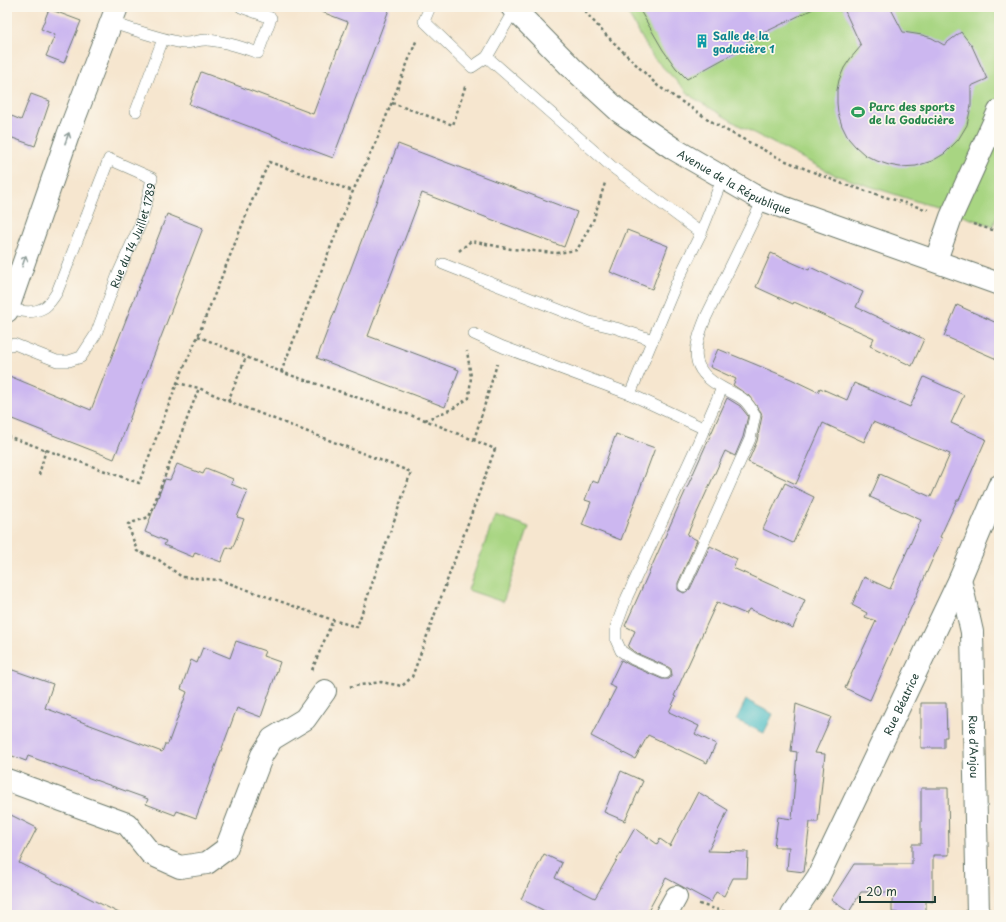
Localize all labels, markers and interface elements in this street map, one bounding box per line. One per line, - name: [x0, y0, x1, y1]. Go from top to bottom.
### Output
- place label: Salle de la goducière 1: [713, 27, 775, 57]
- building icon: Salle de la goducière 1: [694, 33, 710, 49]
- place label: Parc des sports de la Goducière: [869, 98, 955, 128]
- sports icon: Parc des sports de la Goducière: [850, 104, 866, 120]
- one-way arrow: [63, 132, 71, 144]
- street label: Avenue de la République: [675, 144, 794, 218]
- street label: Rue du 14 Juillet 1789: [105, 181, 159, 290]
- one-way arrow: [21, 255, 28, 268]
- street label: Rue Béatrice: [878, 670, 923, 738]
- street label: Rue d'Anjou: [965, 715, 984, 778]
- scale bar: [860, 878, 935, 904]
- text: 20 m: [866, 882, 897, 900]

